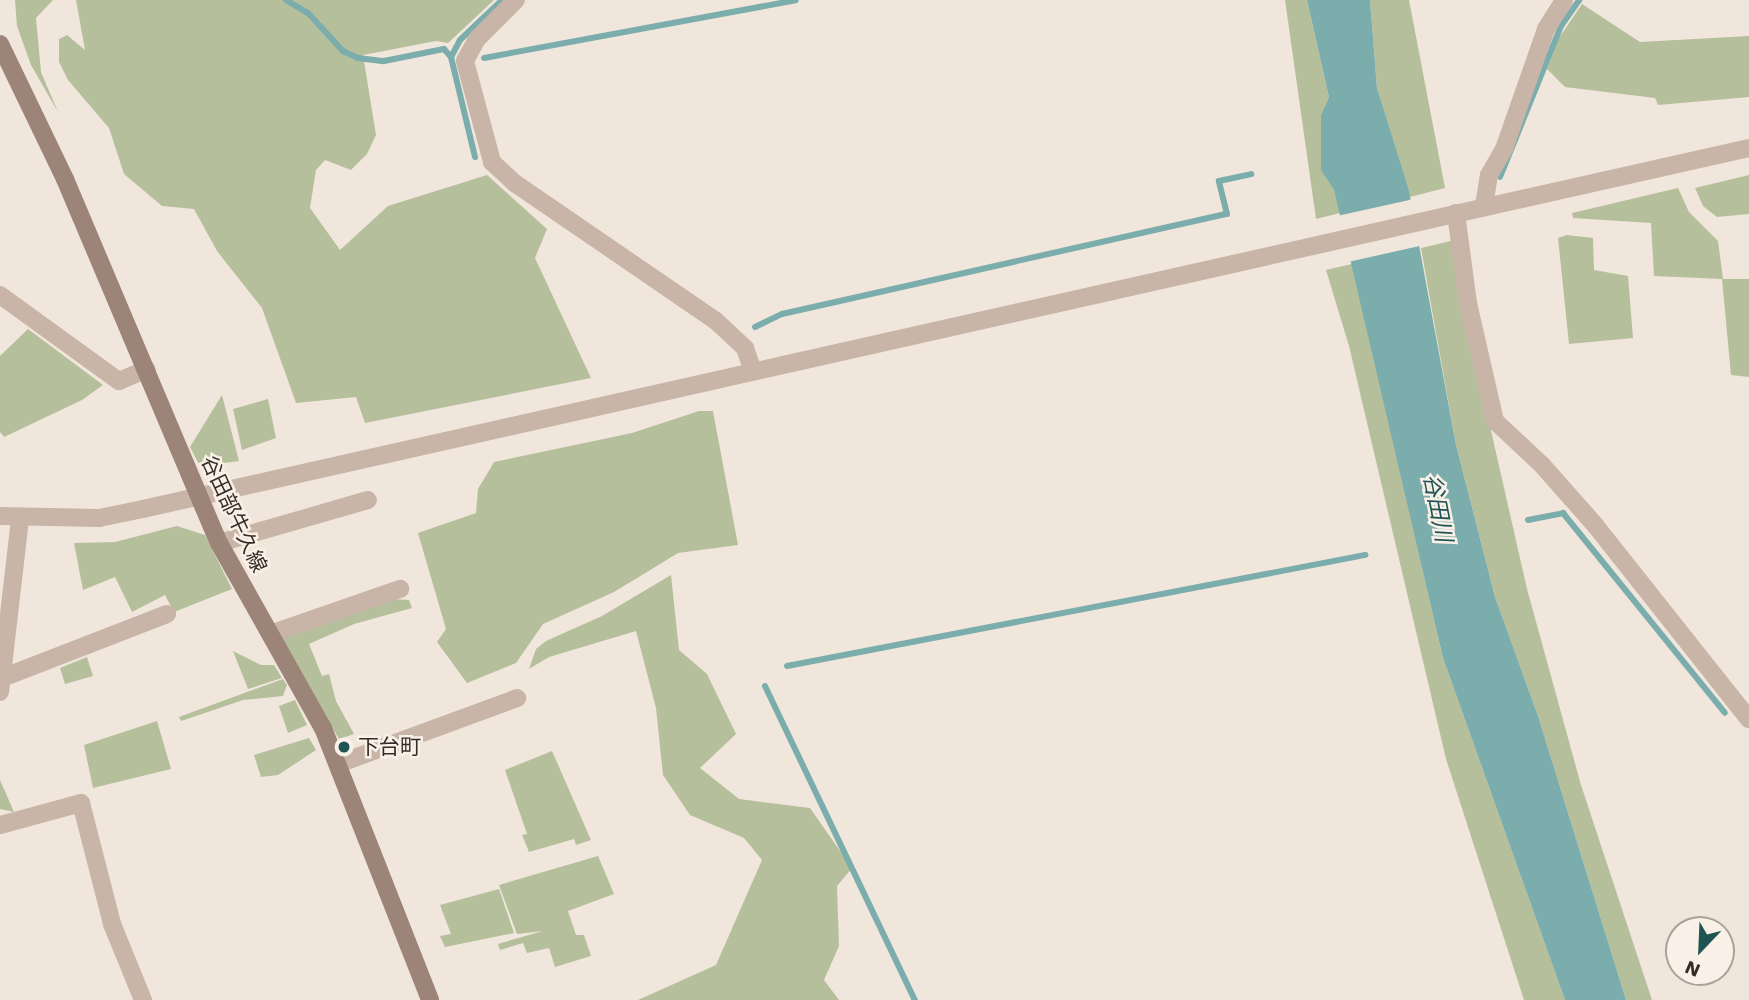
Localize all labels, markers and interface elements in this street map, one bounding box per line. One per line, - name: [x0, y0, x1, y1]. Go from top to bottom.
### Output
- street label: 谷田部牛久線: [196, 452, 272, 576]
- water label: 谷田川: [1417, 472, 1457, 544]
- place label: 下台町: [358, 734, 421, 760]
- marker: 下台町: [336, 739, 352, 755]
- north arrow: [1665, 916, 1735, 986]
- text: N: [1681, 956, 1703, 982]

